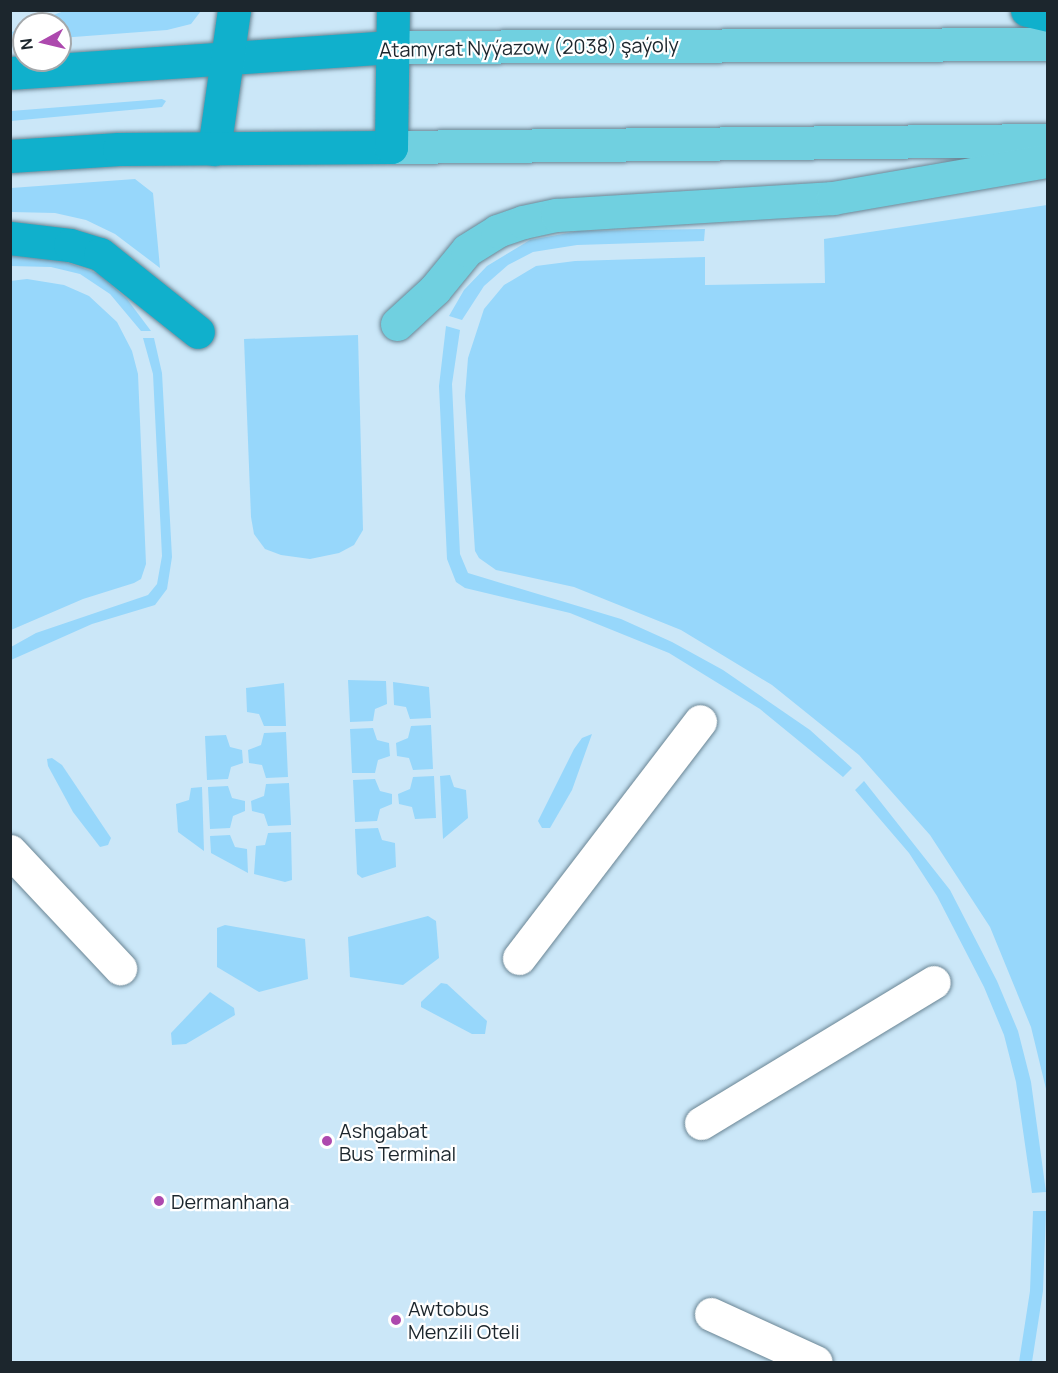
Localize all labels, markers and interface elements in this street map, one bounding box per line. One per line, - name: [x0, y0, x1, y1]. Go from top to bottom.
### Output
- north arrow: [12, 12, 72, 72]
- street label: Atamyrat Nyýazow (2038) şaýoly: [379, 32, 679, 62]
- text: N: [14, 37, 38, 51]
- place label: Ashgabat Bus Terminal: [339, 1118, 456, 1165]
- marker: Ashgabat Bus Terminal: [320, 1134, 334, 1148]
- place label: Dermanhana: [171, 1189, 289, 1213]
- marker: Dermanhana: [152, 1194, 166, 1208]
- place label: Awtobus Menzili Oteli: [408, 1296, 520, 1343]
- marker: Awtobus Menzili Oteli: [389, 1313, 403, 1327]

